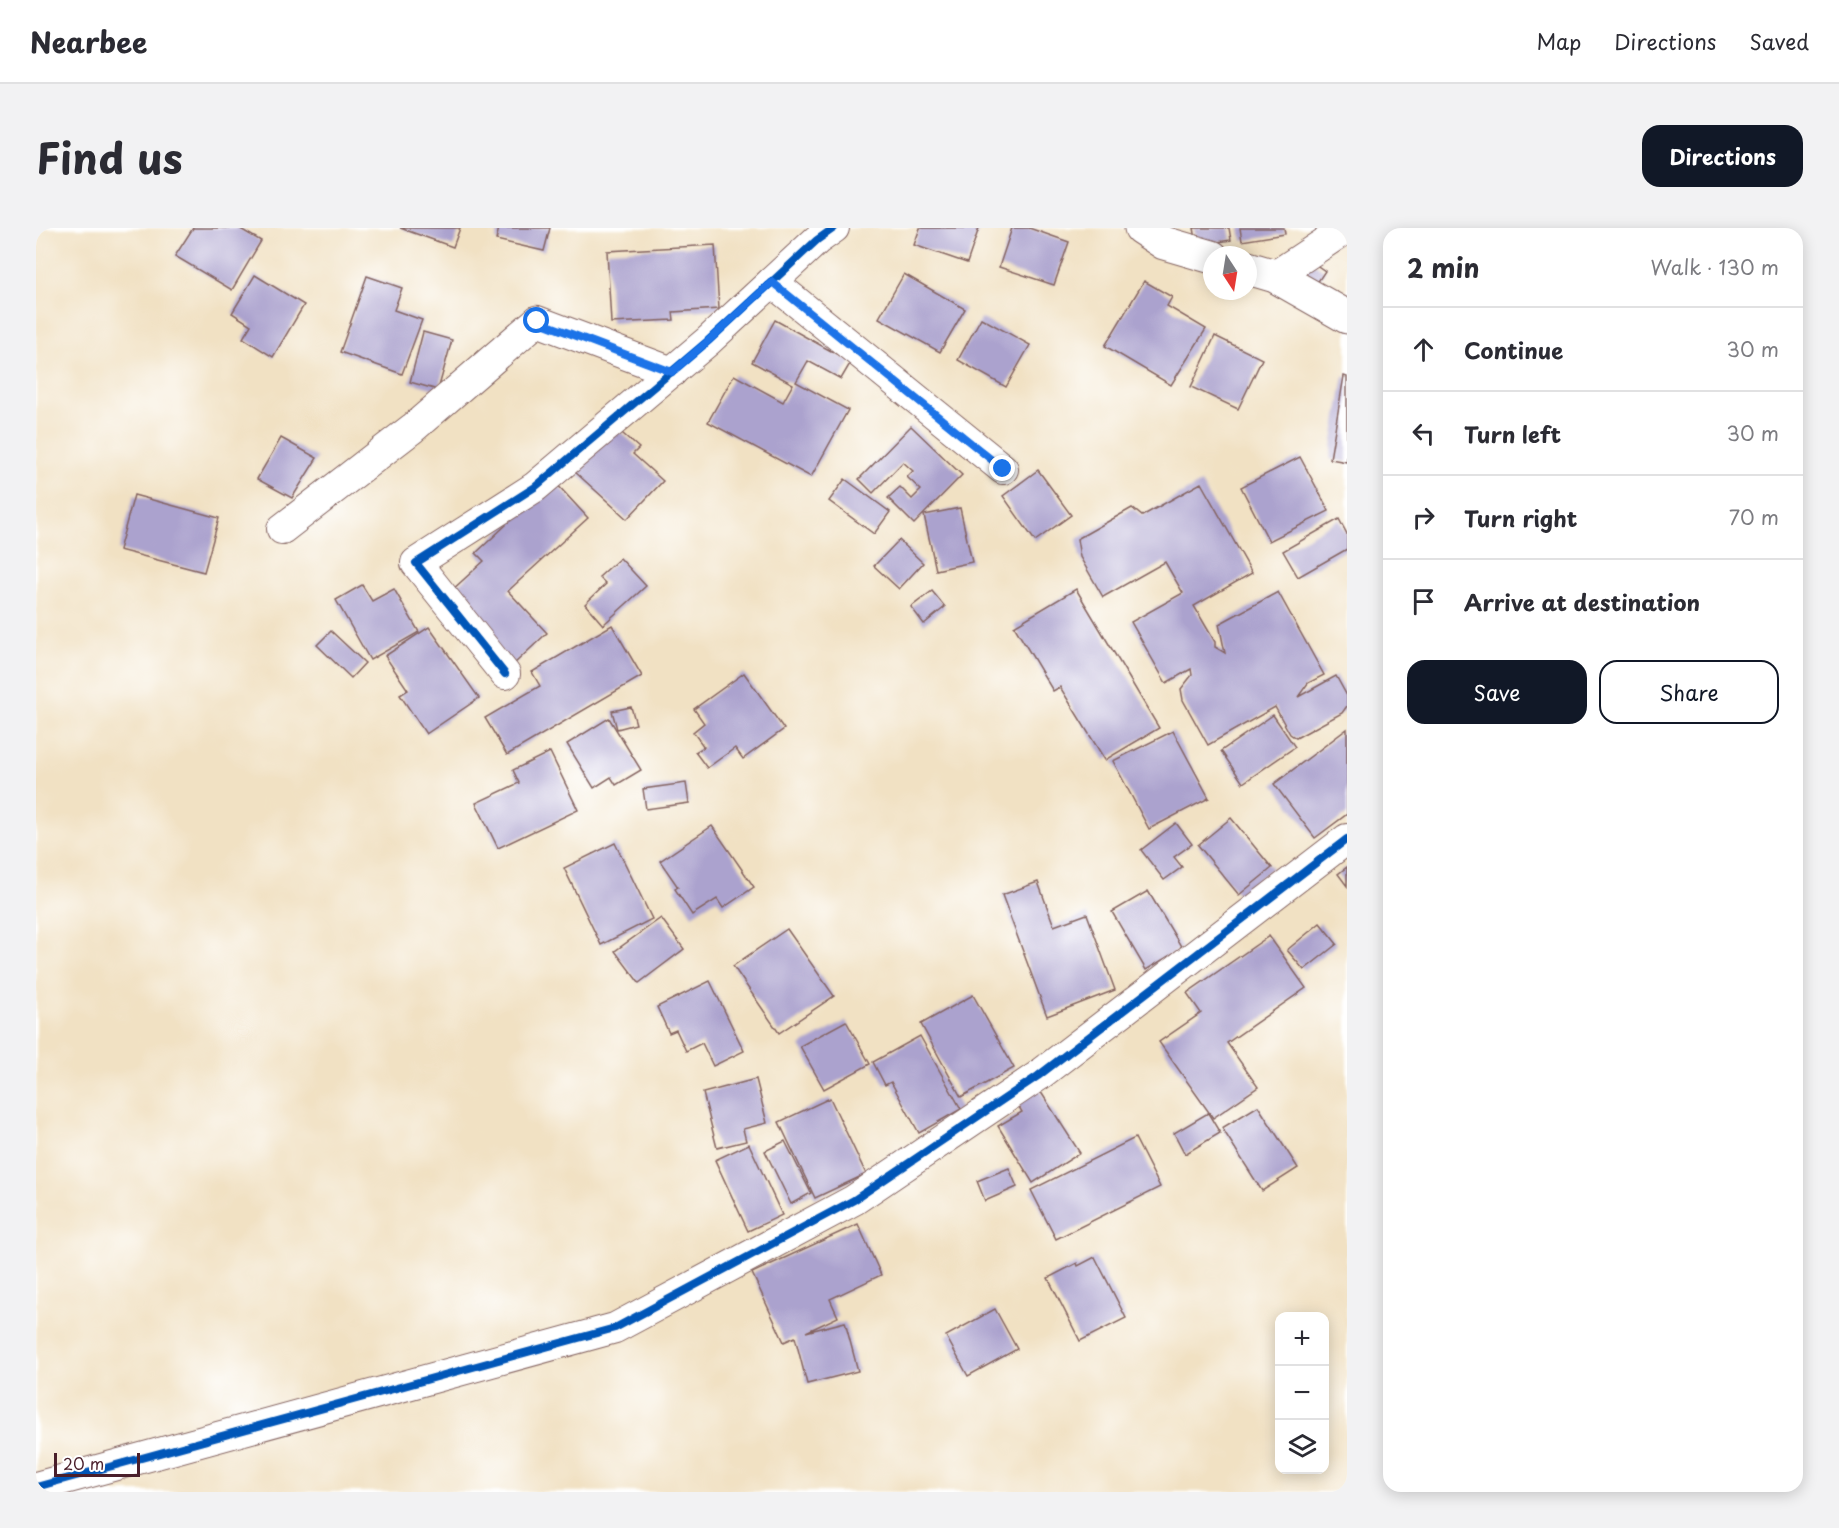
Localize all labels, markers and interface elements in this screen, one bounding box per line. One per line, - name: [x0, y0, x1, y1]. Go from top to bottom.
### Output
- text: Nearbee: [30, 20, 147, 63]
- text: Map: [1536, 25, 1581, 57]
- text: Directions: [1614, 25, 1716, 57]
- text: Saved: [1749, 25, 1809, 57]
- text: Find us: [36, 125, 183, 188]
- button: Directions: [1642, 125, 1803, 187]
- north arrow: [1203, 246, 1257, 300]
- text: 2 min: [1407, 248, 1480, 287]
- text: Walk · 130 m: [1651, 252, 1779, 282]
- route start: [523, 307, 549, 333]
- icon: ahead: [1407, 333, 1440, 366]
- text: Continue: [1464, 333, 1563, 366]
- text: 30 m: [1726, 334, 1779, 364]
- icon: left: [1407, 417, 1440, 450]
- text: Turn left: [1464, 417, 1561, 450]
- text: 30 m: [1726, 418, 1779, 448]
- route end: [989, 455, 1015, 481]
- icon: right: [1407, 501, 1440, 534]
- text: Turn right: [1464, 501, 1577, 534]
- text: 70 m: [1729, 502, 1779, 532]
- icon: arrive: [1407, 585, 1440, 618]
- text: Arrive at destination: [1464, 585, 1700, 618]
- button: Save: [1407, 660, 1587, 724]
- button: Share: [1599, 660, 1779, 724]
- map controls: [1275, 1312, 1329, 1474]
- button: +: [1275, 1312, 1329, 1366]
- button: −: [1275, 1366, 1329, 1420]
- button: layers: [1275, 1420, 1329, 1474]
- scale bar: [54, 1450, 140, 1478]
- text: 20 m: [63, 1451, 104, 1475]

